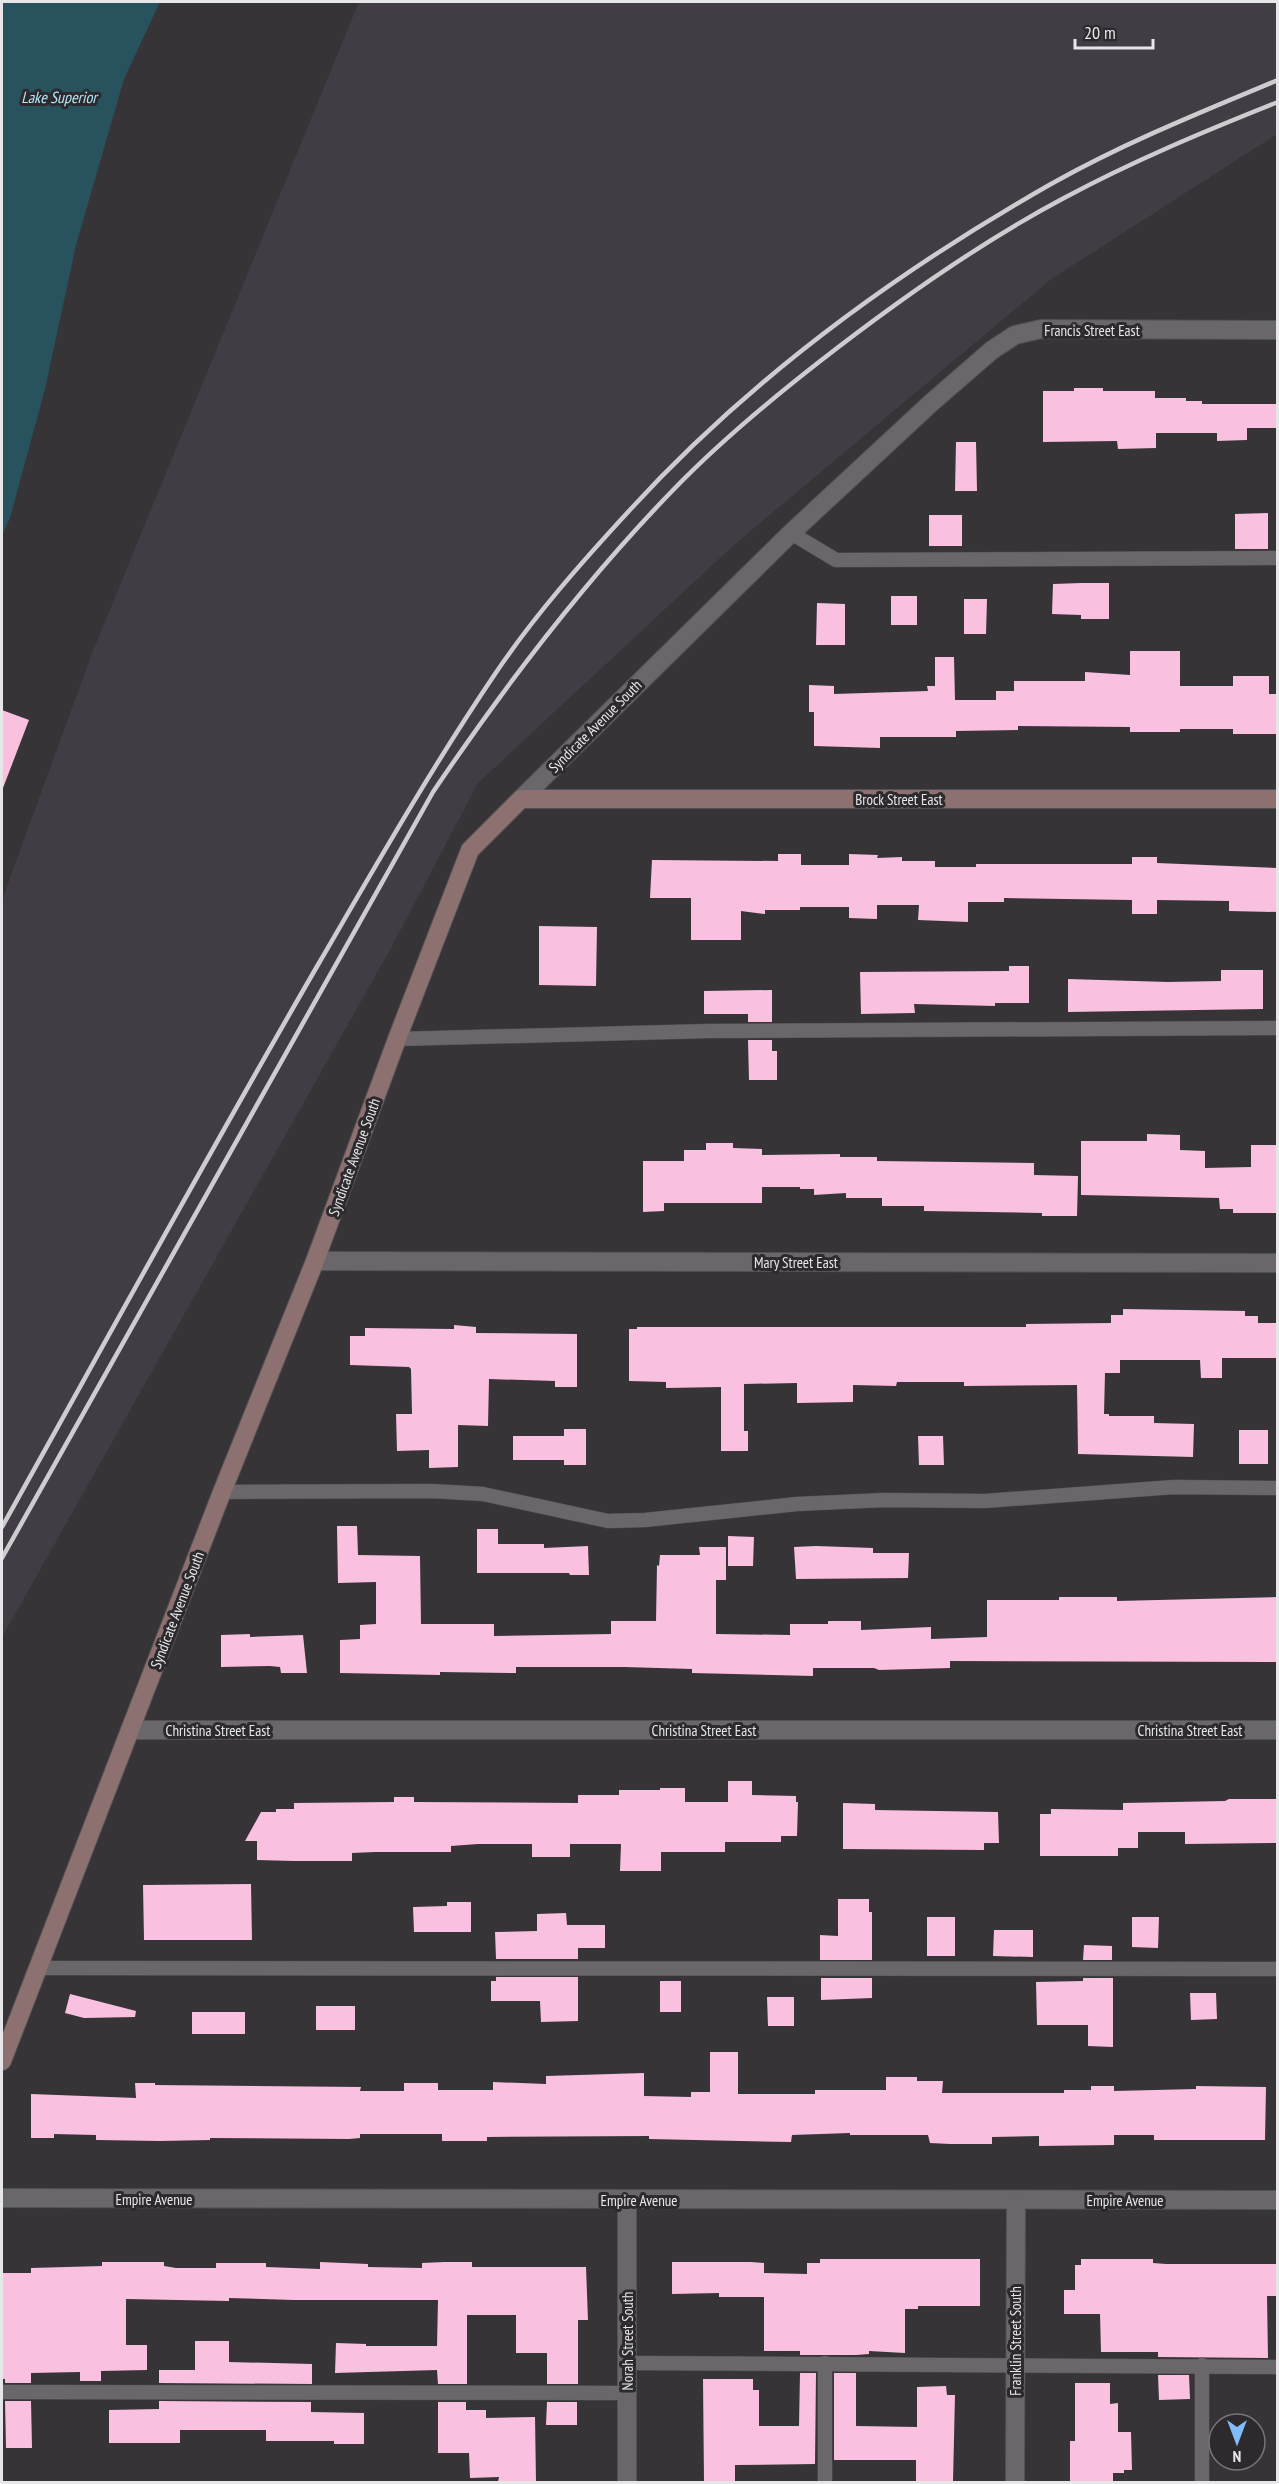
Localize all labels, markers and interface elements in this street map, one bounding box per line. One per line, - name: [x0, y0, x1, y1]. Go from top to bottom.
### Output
- scale bar: [1075, 12, 1153, 50]
- text: 20 m: [1084, 21, 1116, 44]
- water label: Lake Superior: [21, 87, 99, 107]
- street label: Francis Street East: [1044, 321, 1140, 340]
- street label: Syndicate Avenue South: [544, 675, 646, 777]
- street label: Brock Street East: [855, 790, 943, 809]
- street label: Syndicate Avenue South: [324, 1096, 384, 1218]
- street label: Mary Street East: [754, 1253, 838, 1272]
- street label: Syndicate Avenue South: [146, 1549, 208, 1671]
- street label: Christina Street East: [166, 1721, 270, 1740]
- street label: Christina Street East: [652, 1721, 756, 1740]
- street label: Christina Street East: [1138, 1721, 1242, 1740]
- street label: Empire Avenue: [116, 2190, 193, 2209]
- street label: Empire Avenue: [601, 2191, 678, 2210]
- street label: Empire Avenue: [1087, 2191, 1164, 2210]
- street label: Franklin Street South: [1006, 2286, 1025, 2396]
- street label: Norah Street South: [618, 2292, 637, 2390]
- north arrow: [1207, 2412, 1267, 2472]
- text: N: [1233, 2447, 1241, 2467]

